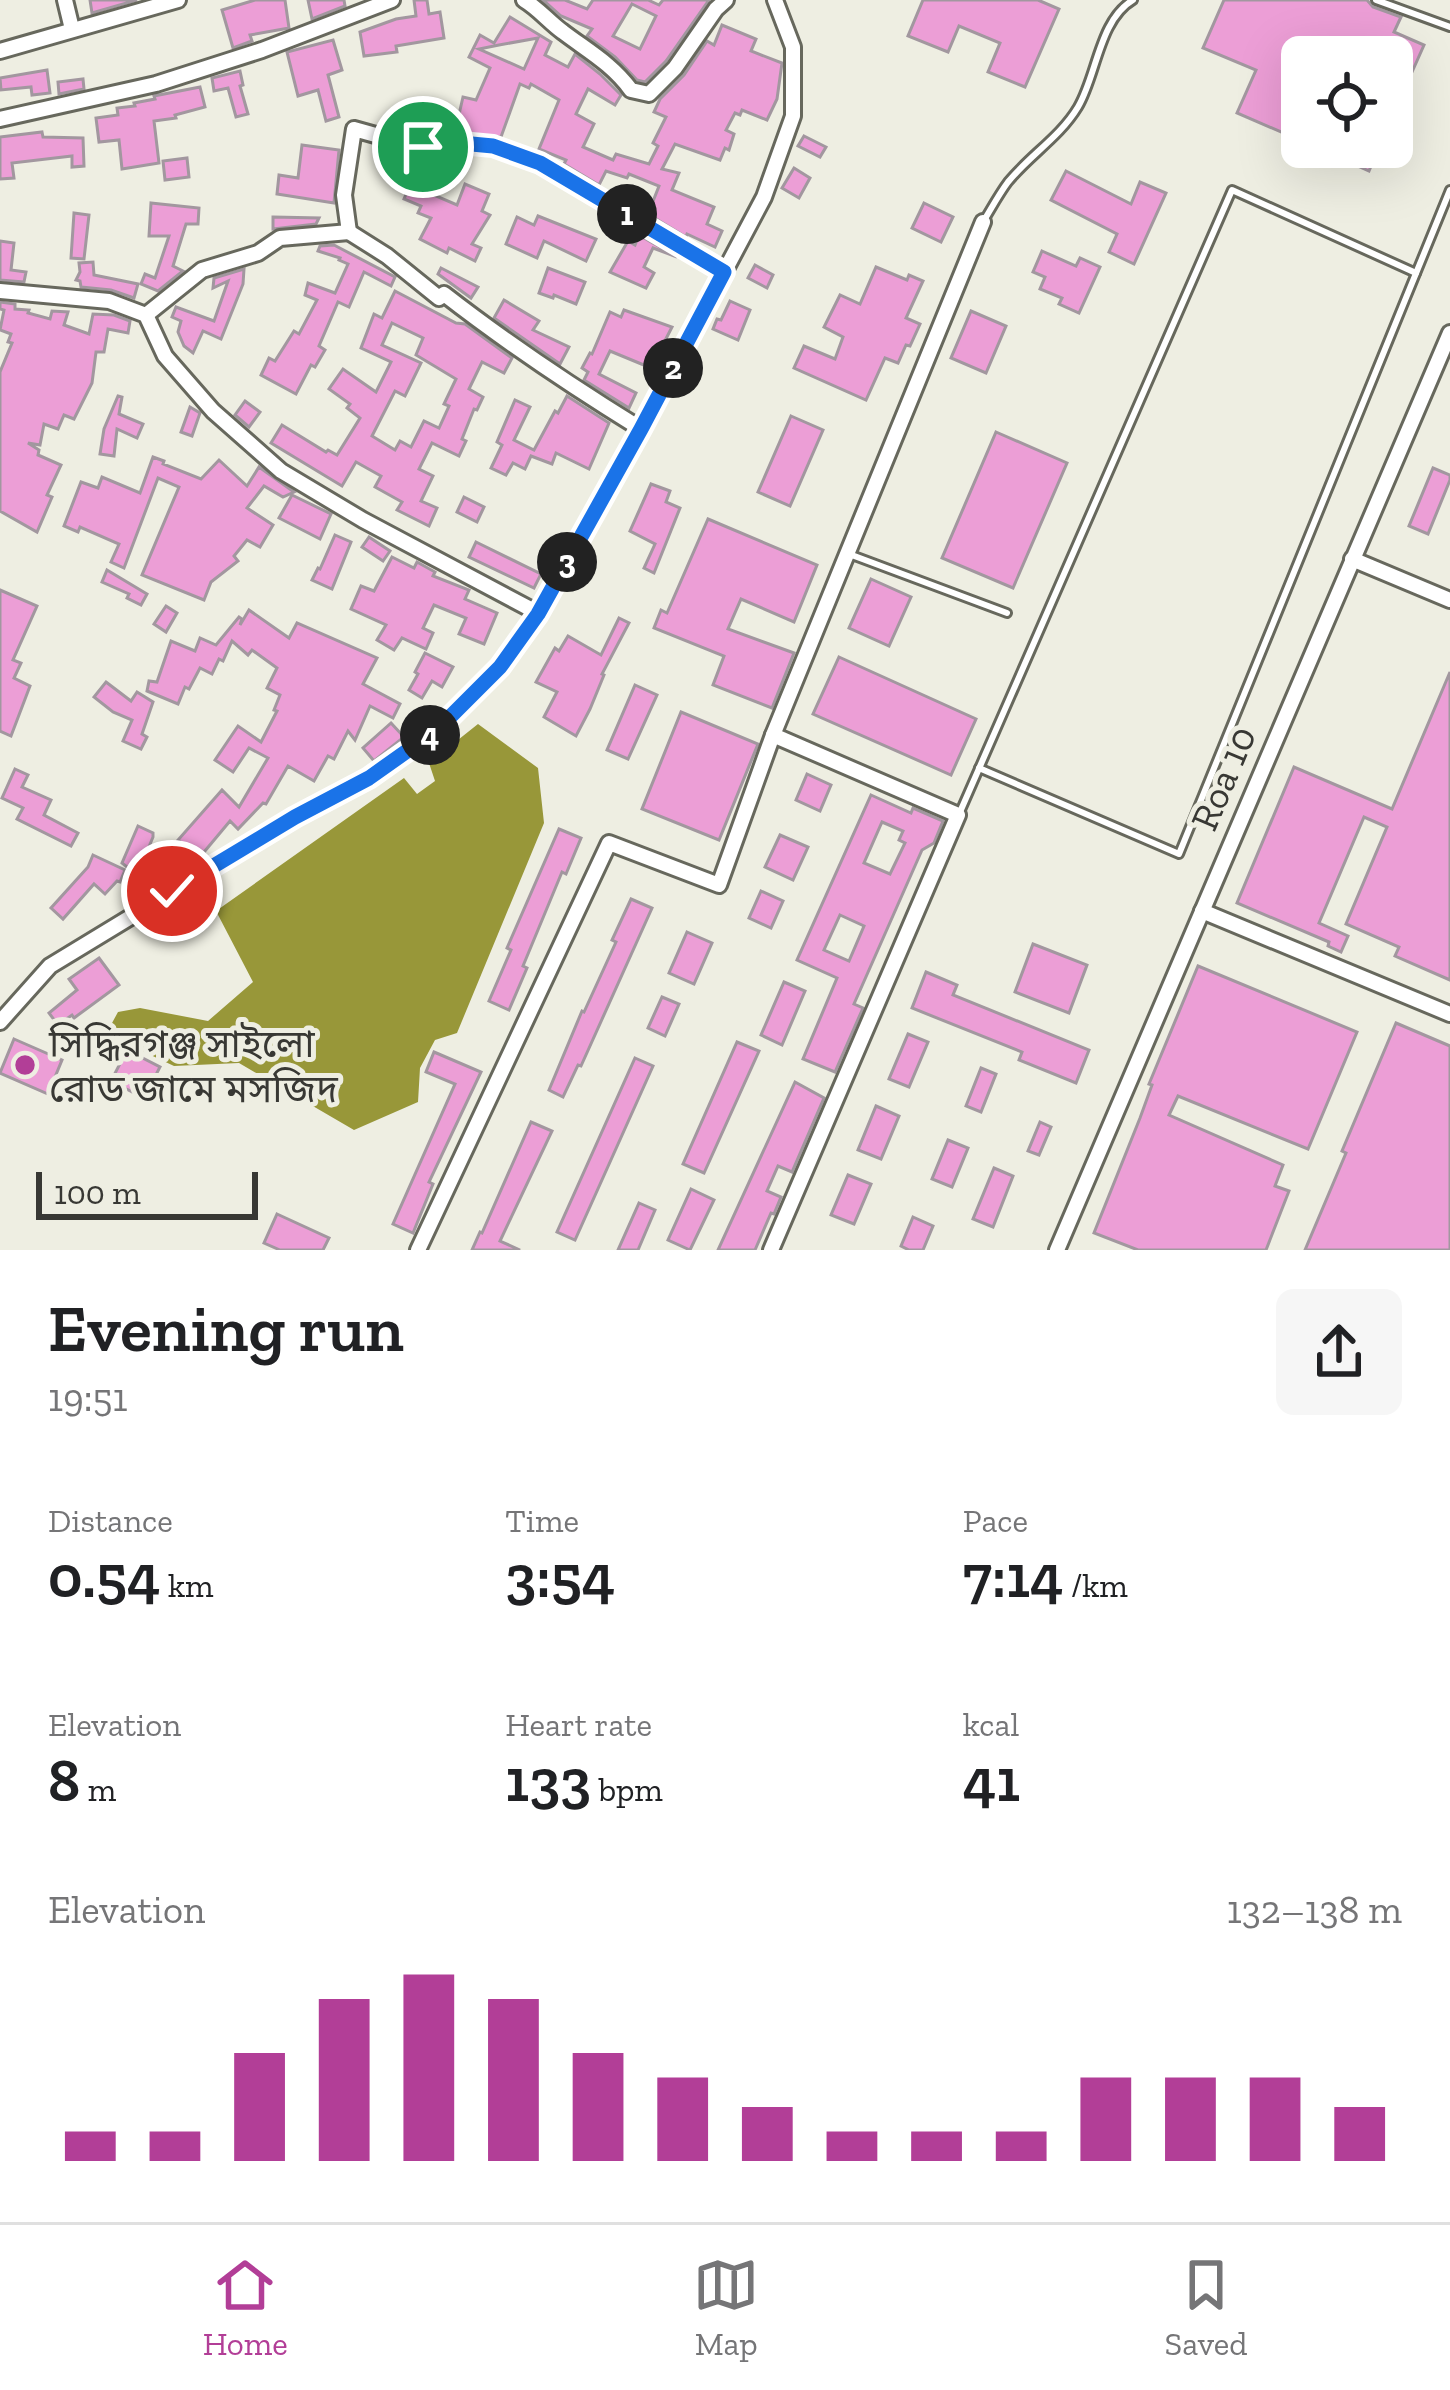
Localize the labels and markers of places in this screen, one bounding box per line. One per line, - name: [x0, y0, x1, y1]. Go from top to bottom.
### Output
- pin: [372, 96, 474, 198]
- pin: 1: [597, 184, 657, 244]
- pin: 2: [643, 338, 703, 398]
- pin: 3: [537, 532, 597, 592]
- pin: 4: [400, 705, 460, 765]
- pin: [121, 840, 223, 942]
- place label: সিদ্ধিরগঞ্জ সাইলো রোড জামে মসজিদ: [48, 1020, 338, 1112]
- marker: সিদ্ধিরগঞ্জ সাইলো রোড জামে মসজিদ: [12, 1052, 38, 1078]

